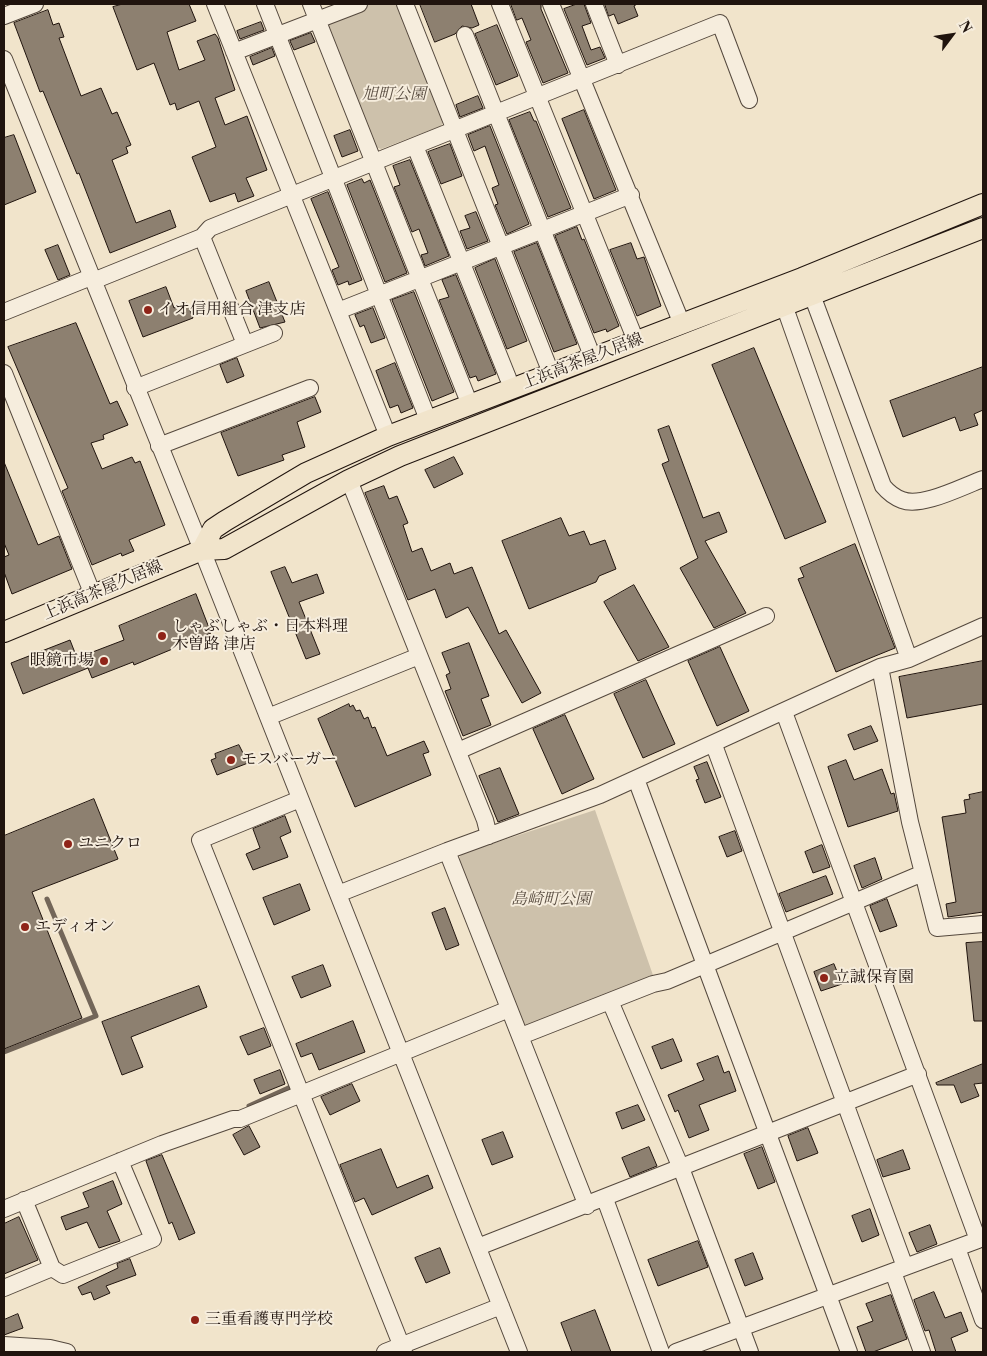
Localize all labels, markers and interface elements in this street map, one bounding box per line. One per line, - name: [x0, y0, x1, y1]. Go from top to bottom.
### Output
- north arrow: [927, 10, 977, 60]
- text: N: [954, 18, 975, 37]
- park label: 旭町公園: [362, 85, 426, 105]
- place label: イオ信用組合 津支店: [158, 300, 305, 320]
- marker: イオ信用組合 津支店: [142, 304, 154, 316]
- street label: 上浜高茶屋久居線: [520, 330, 646, 394]
- street label: 上浜高茶屋久居線: [40, 557, 166, 625]
- place label: しゃぶしゃぶ・日本料理 木曽路 津店: [172, 617, 348, 655]
- marker: しゃぶしゃぶ・日本料理 木曽路 津店: [156, 630, 168, 642]
- place label: 眼鏡市場: [30, 651, 94, 671]
- marker: 眼鏡市場: [98, 655, 110, 667]
- place label: モスバーガー: [241, 750, 337, 770]
- marker: モスバーガー: [225, 754, 237, 766]
- place label: ユニクロ: [78, 834, 142, 854]
- marker: ユニクロ: [62, 838, 74, 850]
- park label: 島崎町公園: [511, 890, 591, 910]
- place label: エディオン: [35, 917, 115, 937]
- marker: エディオン: [19, 921, 31, 933]
- place label: 立誠保育園: [834, 968, 914, 988]
- marker: 立誠保育園: [818, 972, 830, 984]
- place label: 三重看護専門学校: [205, 1310, 333, 1330]
- marker: 三重看護専門学校: [189, 1314, 201, 1326]

